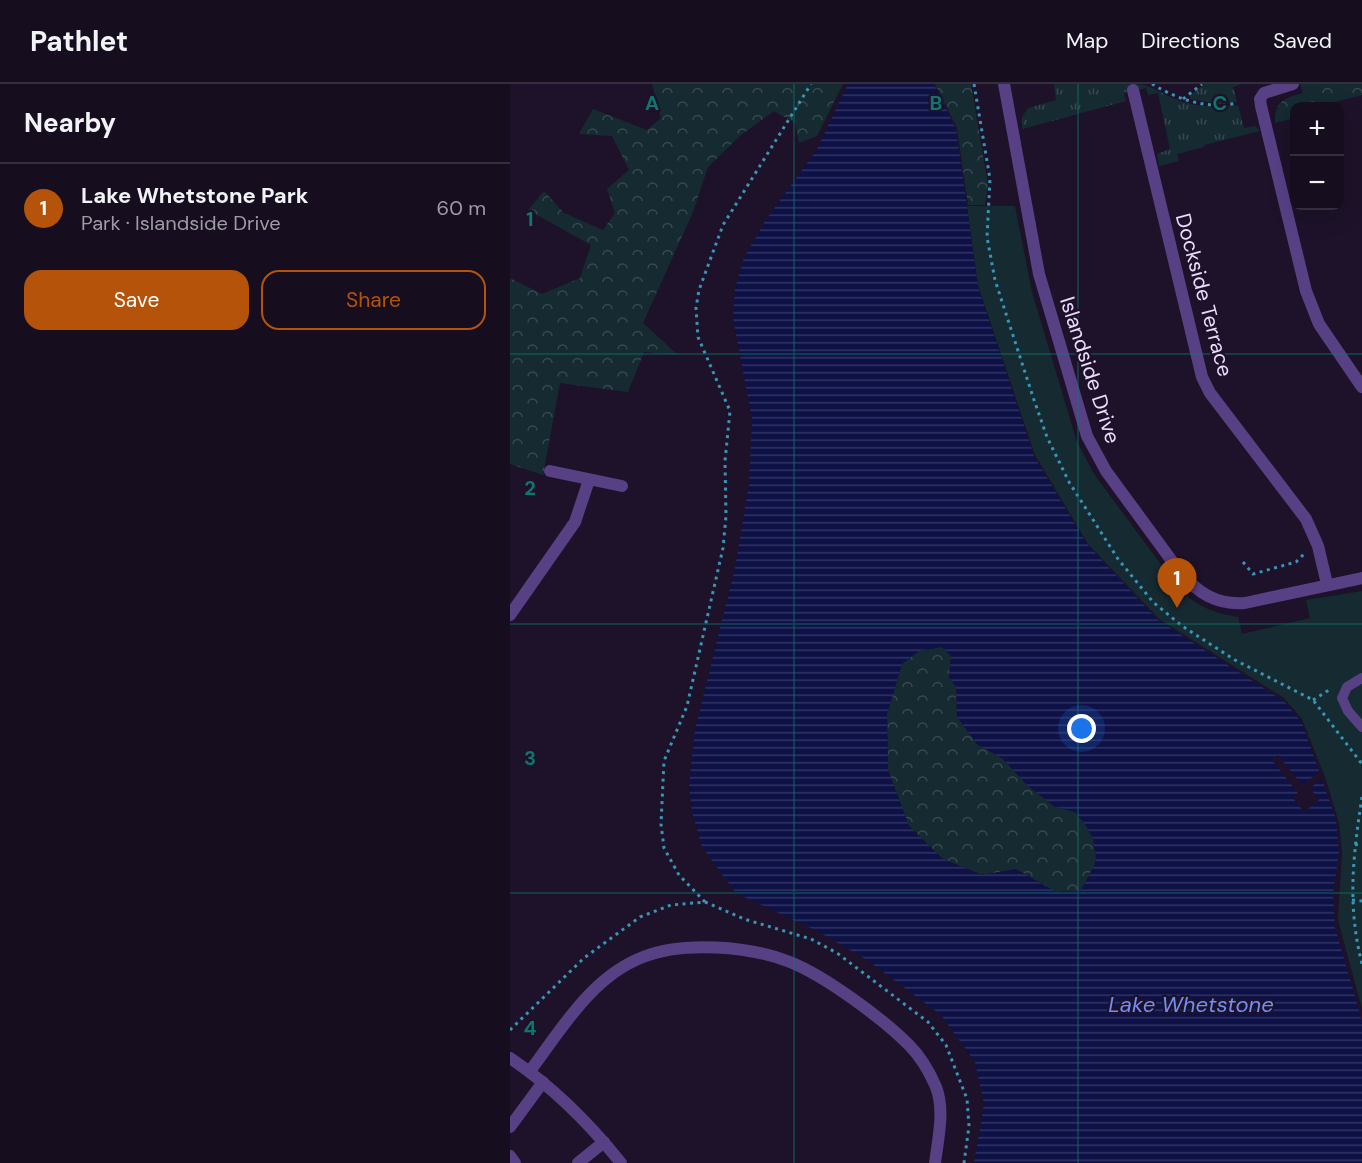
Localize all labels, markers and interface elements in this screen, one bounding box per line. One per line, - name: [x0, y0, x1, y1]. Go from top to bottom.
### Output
- text: Pathlet: [30, 23, 128, 60]
- text: Map: [1066, 27, 1108, 55]
- text: Directions: [1141, 27, 1240, 55]
- text: Saved: [1273, 27, 1332, 55]
- text: A: [645, 90, 659, 116]
- text: B: [930, 90, 942, 116]
- text: C: [1213, 90, 1227, 116]
- map controls: [1290, 102, 1344, 210]
- button: +: [1290, 102, 1344, 156]
- text: Nearby: [24, 106, 116, 140]
- button: −: [1290, 156, 1344, 210]
- text: Lake Whetstone Park: [81, 181, 308, 210]
- text: 1: [40, 195, 47, 221]
- text: 60 m: [437, 195, 486, 221]
- text: 1: [526, 206, 534, 232]
- text: Park · Islandside Drive: [81, 210, 281, 236]
- street label: Dockside Terrace: [1169, 210, 1239, 380]
- button: Save: [24, 270, 249, 330]
- button: Share: [261, 270, 486, 330]
- street label: Islandside Drive: [1053, 293, 1127, 447]
- text: 2: [524, 475, 536, 501]
- pin: 1: [1158, 558, 1196, 608]
- your location: [1067, 714, 1096, 743]
- text: 3: [524, 745, 536, 771]
- water label: Lake Whetstone: [1108, 990, 1274, 1019]
- text: 4: [524, 1015, 537, 1041]

